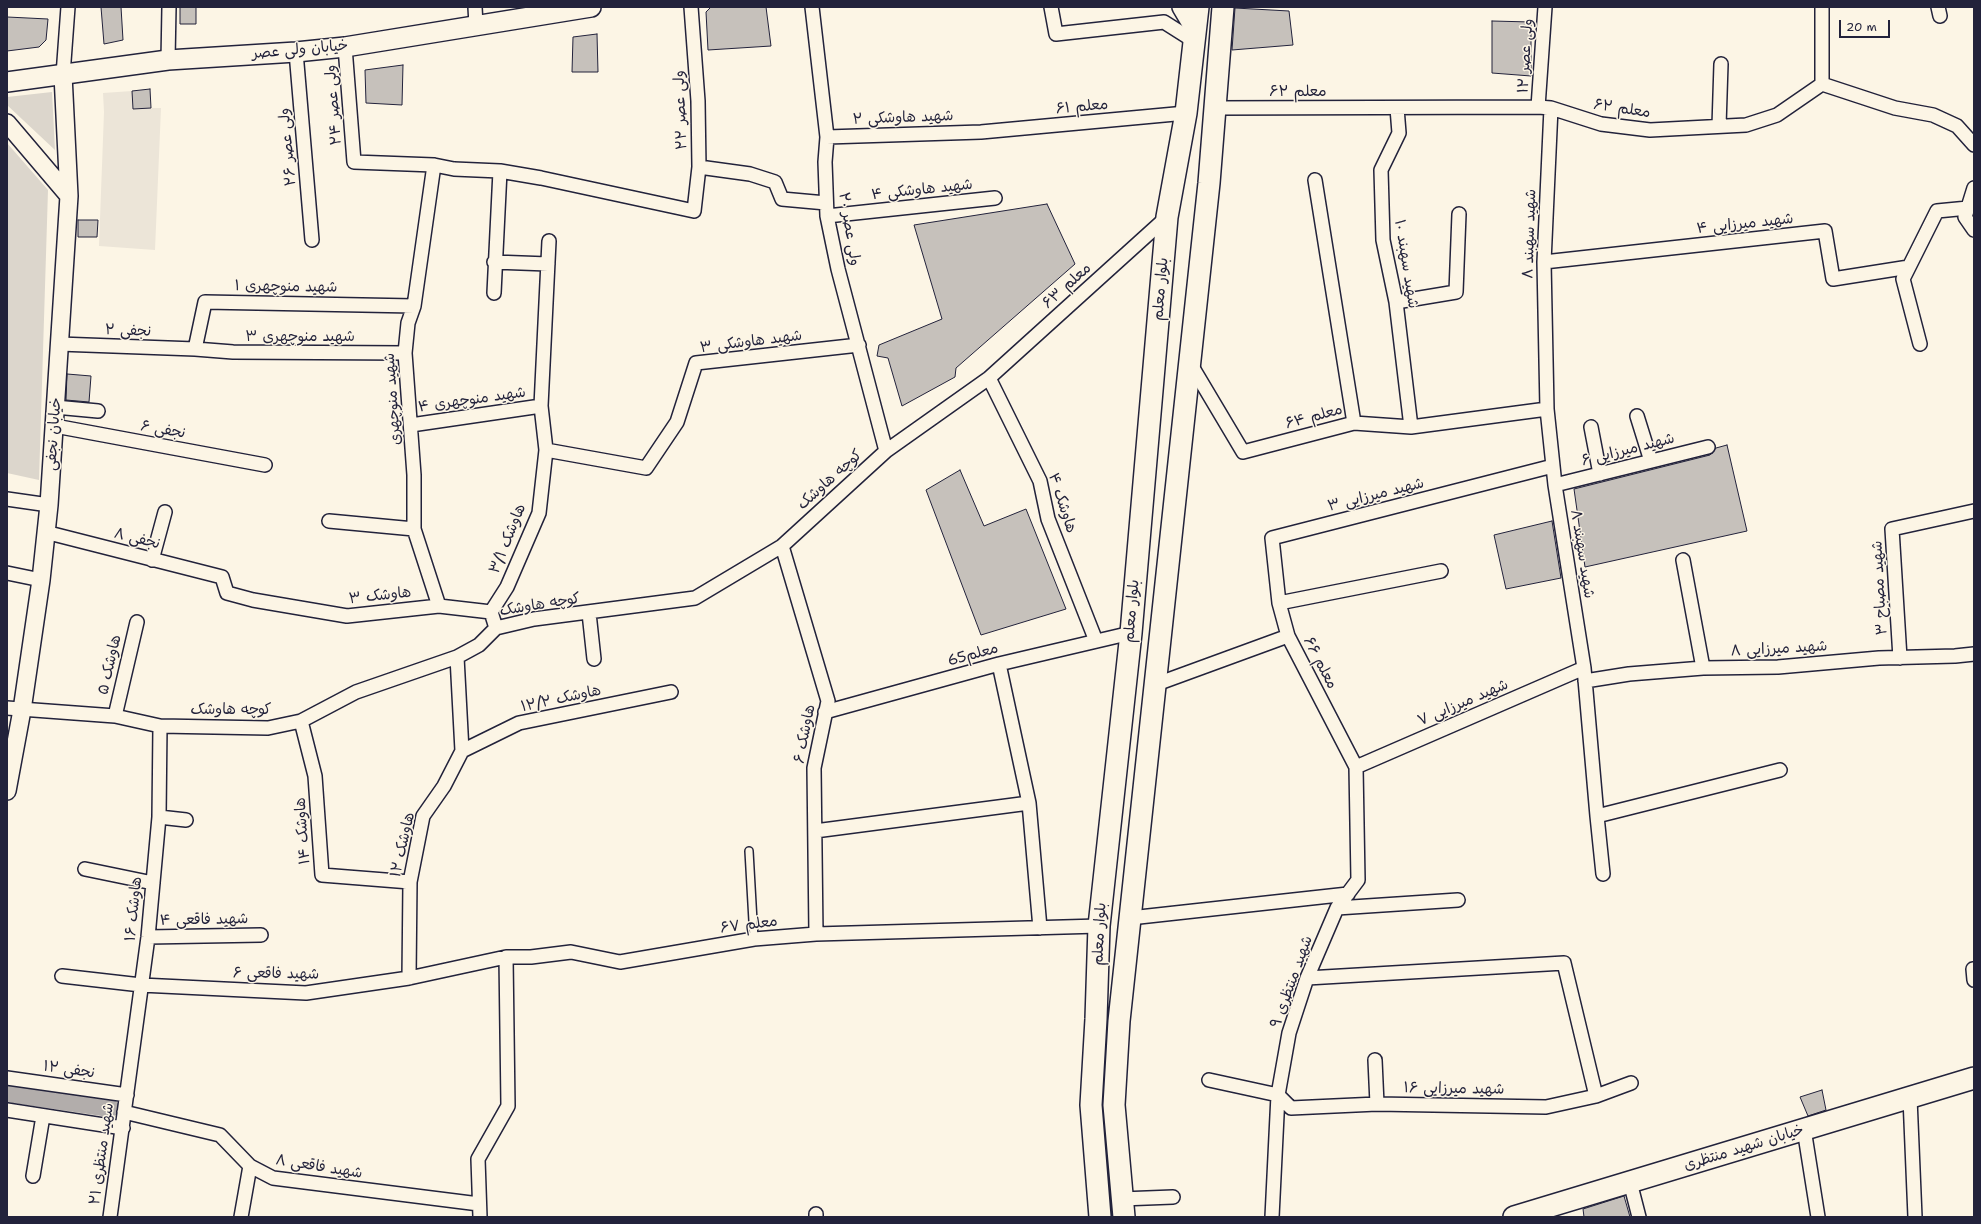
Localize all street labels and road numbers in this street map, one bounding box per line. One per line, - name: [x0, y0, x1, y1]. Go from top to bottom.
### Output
- street label: ولی عصر ۱۲: [1514, 18, 1538, 94]
- street label: خیابان ولی عصر: [251, 37, 349, 63]
- street label: ولی عصر ۲۴: [322, 64, 346, 146]
- street label: ولی عصر ۲۲: [671, 70, 691, 150]
- street label: معلم ۶۲: [1269, 83, 1327, 101]
- street label: معلم ۶۱: [1055, 96, 1109, 118]
- street label: معلم ۶۲: [1592, 96, 1652, 122]
- street label: ولی عصر ۲۶: [276, 107, 300, 187]
- street label: شهید هاوشکی ۲: [852, 107, 954, 129]
- street label: شهید هاوشکی ۴: [870, 176, 974, 204]
- street label: شهید سهبند ۸: [1519, 189, 1541, 279]
- street label: ولی عصر ۲۰: [834, 191, 864, 267]
- street label: شهید میرزایی ۴: [1696, 210, 1794, 238]
- street label: شهید سهبند ۱۰: [1390, 218, 1422, 310]
- street label: بلوار معلم: [1149, 257, 1173, 321]
- street label: معلم ۶۳: [1039, 259, 1095, 313]
- street label: شهید منوچهری ۱: [234, 277, 338, 297]
- street label: نجفی ۲: [104, 321, 152, 341]
- street label: شهید هاوشکی ۳: [699, 327, 803, 357]
- street label: شهید منوچهری ۳: [245, 328, 355, 346]
- street label: شهید منوچهری: [381, 352, 405, 446]
- street label: شهید منوچهری ۴: [417, 384, 527, 416]
- street label: خیابان نجفی: [42, 397, 66, 471]
- street label: معلم ۶۴: [1283, 401, 1345, 433]
- street label: نجفی ۶: [139, 417, 187, 443]
- street label: شهید میرزایی ۶: [1580, 430, 1676, 470]
- street label: کوچه هاوشک: [794, 446, 866, 514]
- street label: هاوشک ۴: [1044, 471, 1080, 535]
- street label: شهید میرزایی ۳: [1326, 474, 1426, 516]
- street label: هاوشک ۳/۱: [486, 502, 530, 576]
- street label: شهید سهبند ۸: [1566, 508, 1598, 600]
- street label: نجفی ۸: [112, 525, 162, 553]
- street label: شهید مصباح ۳: [1869, 540, 1891, 636]
- street label: بلوار معلم: [1120, 579, 1144, 643]
- street label: هاوشک ۳: [348, 584, 412, 608]
- street label: کوچه هاوشک: [499, 590, 581, 620]
- street label: هاوشک ۵: [94, 633, 126, 697]
- street label: معلم ۶۶: [1299, 634, 1341, 692]
- street label: شهید میرزایی ۸: [1730, 637, 1828, 661]
- street label: معلم65: [946, 640, 1000, 670]
- street label: شهید میرزایی ۷: [1415, 676, 1511, 730]
- street label: هاوشک ۱۲/۲: [519, 682, 603, 716]
- street label: کوچه هاوشک: [190, 701, 272, 719]
- street label: هاوشک ۶: [790, 703, 820, 765]
- street label: هاوشک ۱۴: [292, 797, 314, 865]
- street label: هاوشک ۱۲: [387, 811, 419, 879]
- street label: هاوشک ۱۶: [122, 876, 146, 942]
- street label: بلوار معلم: [1089, 902, 1111, 966]
- street label: شهید فاقعی ۴: [159, 910, 249, 930]
- street label: معلم ۶۷: [719, 913, 779, 937]
- street label: شهید منتظری ۹: [1267, 933, 1317, 1031]
- street label: شهید فاقعی ۶: [233, 964, 319, 984]
- street label: نجفی ۱۲: [42, 1057, 96, 1083]
- street label: شهید میرزایی ۱۶: [1403, 1079, 1505, 1099]
- street label: شهید منتظری ۲۱: [86, 1102, 118, 1206]
- street label: خیابان شهید منتظری: [1682, 1121, 1806, 1175]
- street label: شهید فاقعی ۸: [274, 1151, 364, 1183]

